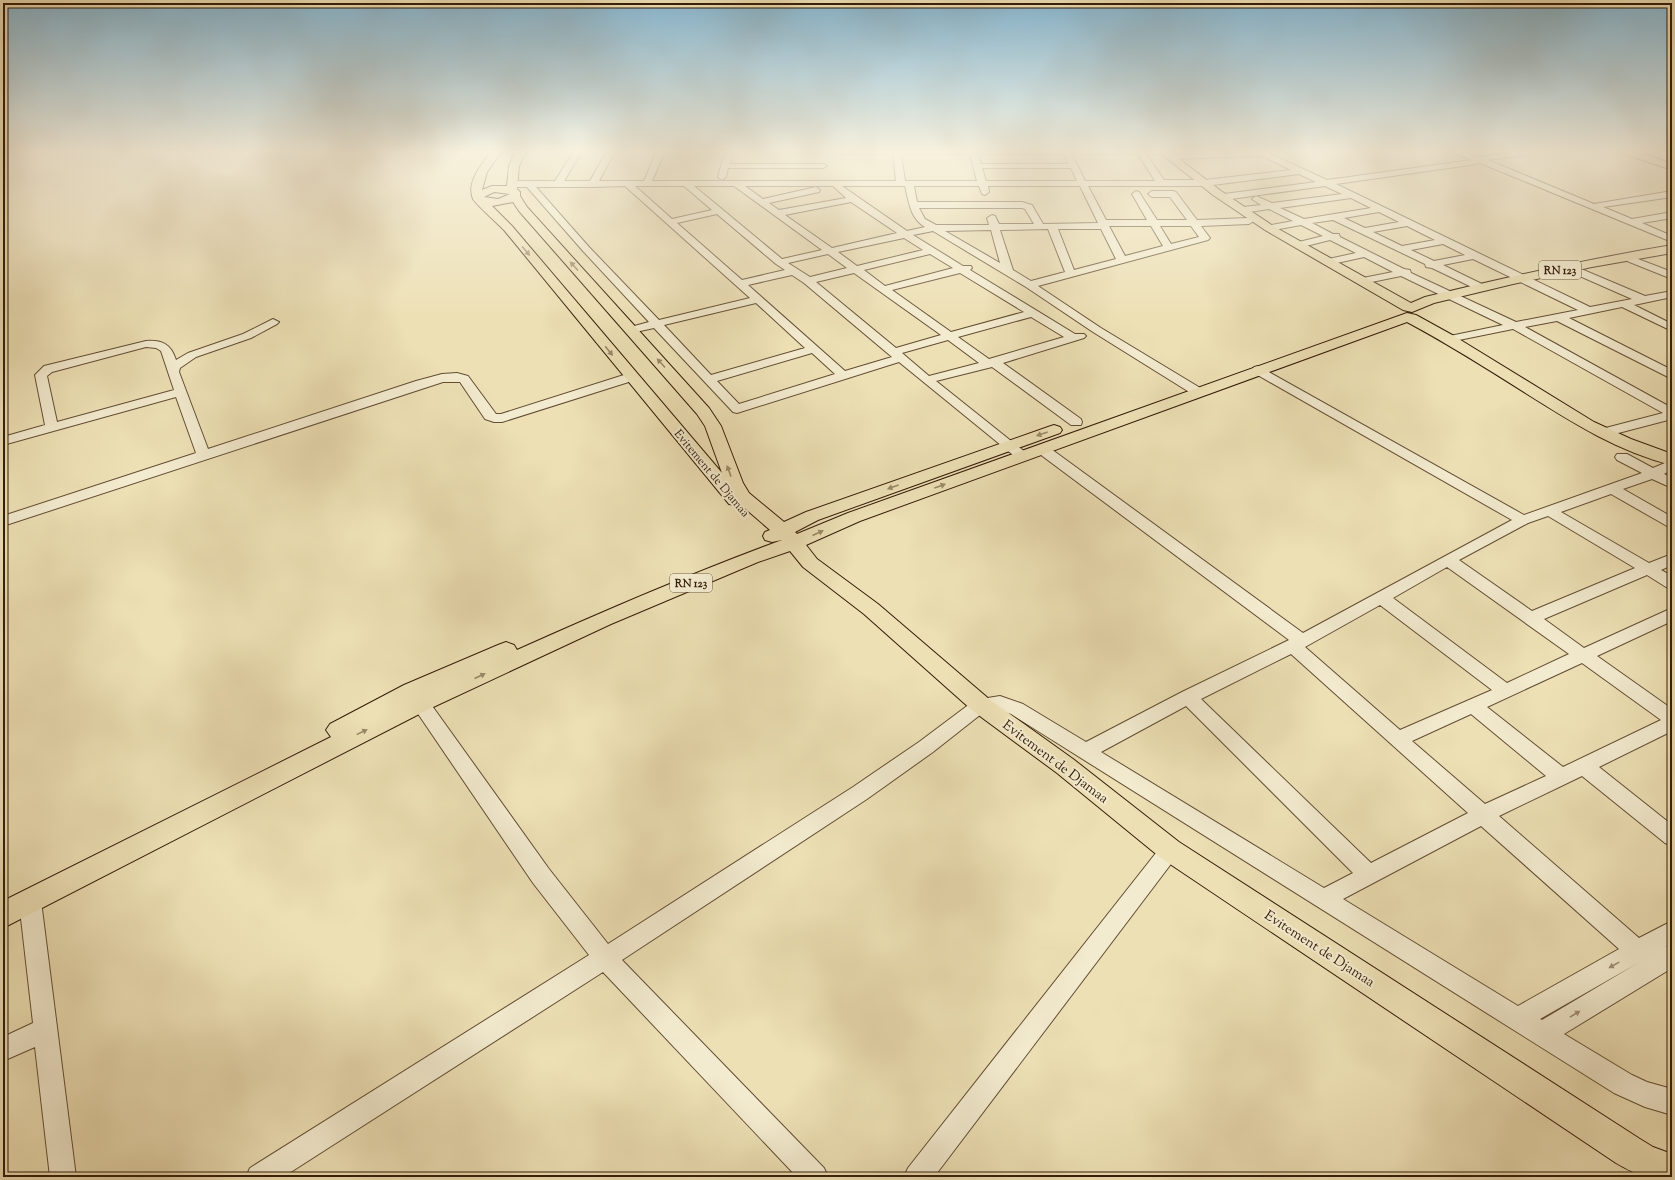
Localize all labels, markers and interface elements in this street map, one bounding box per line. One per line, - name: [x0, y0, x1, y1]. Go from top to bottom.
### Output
- one-way arrow: [522, 245, 531, 256]
- one-way arrow: [569, 261, 579, 271]
- road number: RN 123: [1539, 261, 1581, 279]
- one-way arrow: [605, 345, 614, 356]
- one-way arrow: [656, 358, 665, 368]
- street label: Evitement de Djamaa: [669, 426, 754, 522]
- one-way arrow: [1036, 431, 1048, 437]
- one-way arrow: [726, 464, 732, 476]
- one-way arrow: [934, 483, 946, 489]
- one-way arrow: [887, 484, 899, 490]
- one-way arrow: [813, 530, 824, 536]
- road number: RN 123: [670, 574, 712, 592]
- one-way arrow: [474, 673, 485, 679]
- street label: Evitement de Djamaa: [998, 716, 1112, 809]
- one-way arrow: [356, 729, 368, 735]
- street label: Evitement de Djamaa: [1260, 906, 1379, 993]
- one-way arrow: [1608, 962, 1620, 969]
- one-way arrow: [1569, 1010, 1581, 1017]

